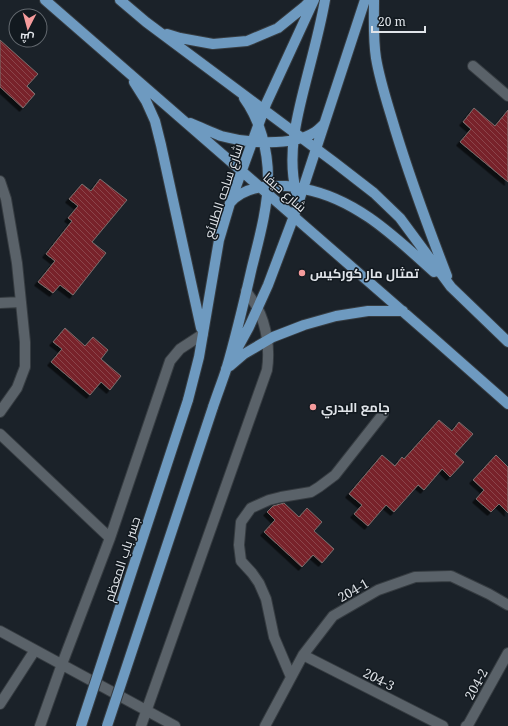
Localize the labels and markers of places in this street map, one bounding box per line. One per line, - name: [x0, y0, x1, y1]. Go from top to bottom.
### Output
- place label: تمثال مار كوركيس: [310, 264, 419, 282]
- marker: تمثال مار كوركيس: [297, 268, 307, 278]
- place label: جامع البدري: [321, 398, 390, 419]
- marker: جامع البدري: [308, 402, 318, 412]

